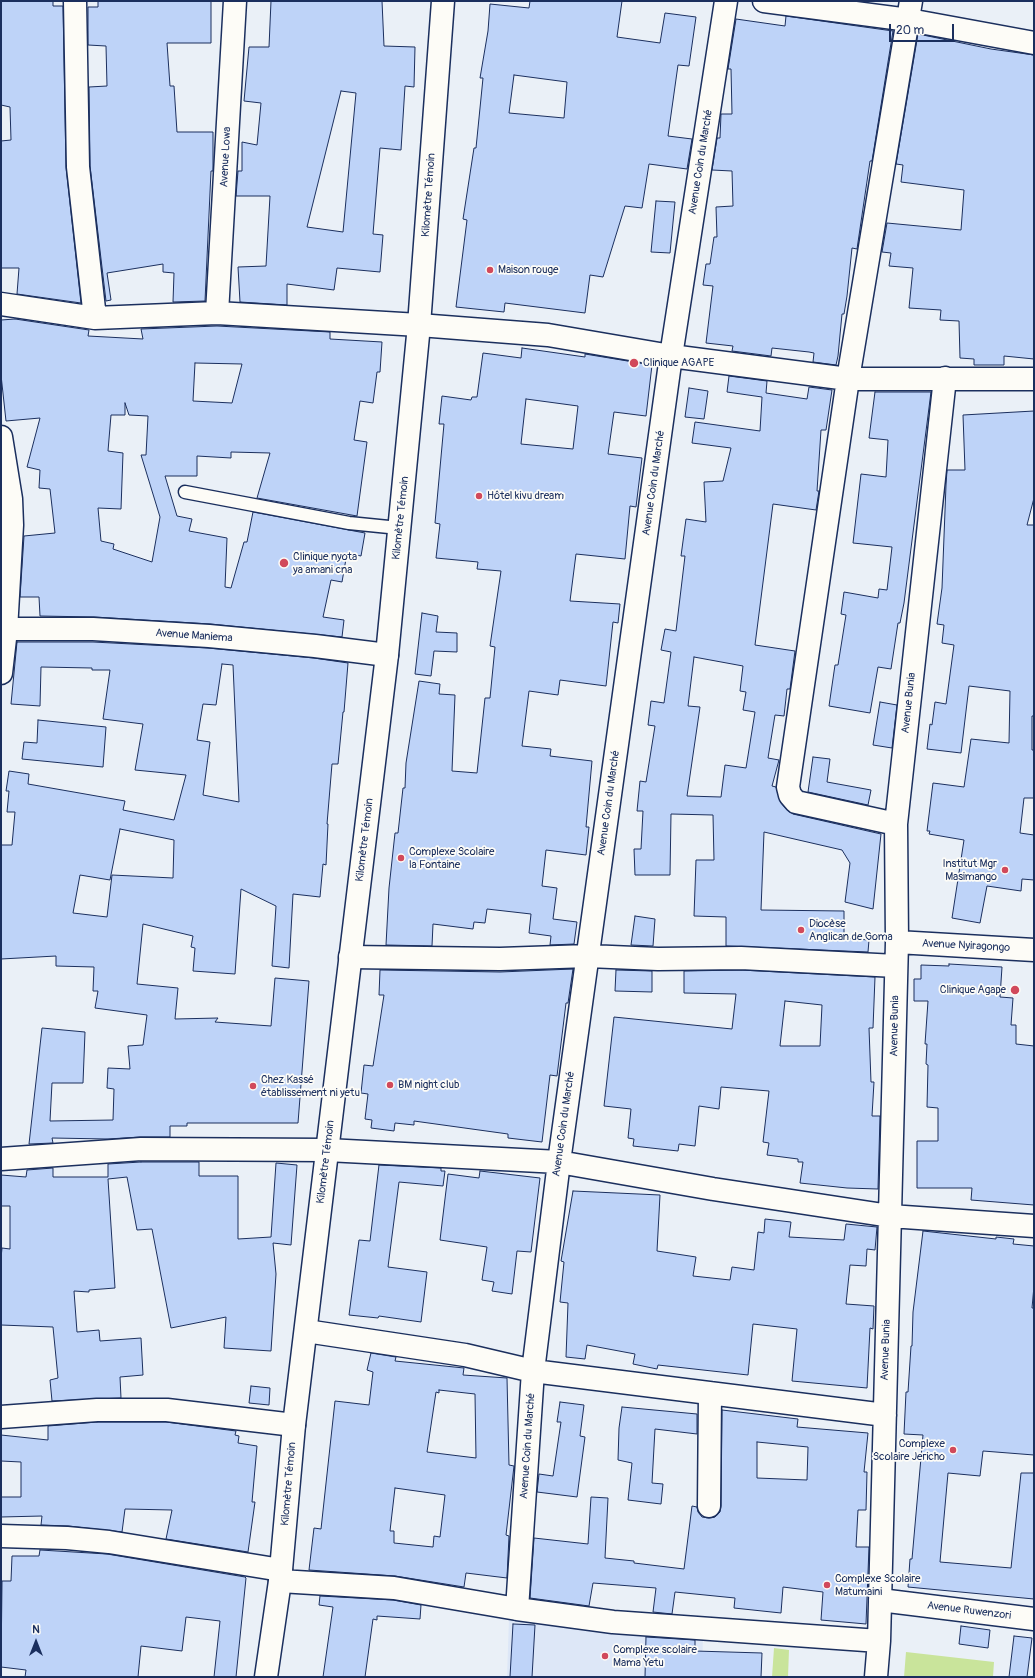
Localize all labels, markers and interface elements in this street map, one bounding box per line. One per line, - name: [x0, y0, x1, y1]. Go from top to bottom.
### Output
- scale bar: [891, 16, 956, 42]
- text: 20 m: [896, 23, 924, 38]
- street label: Avenue Coin du Marché: [686, 109, 716, 215]
- street label: Avenue Lowa: [218, 126, 234, 188]
- street label: Kilomètre Témoin: [419, 153, 439, 237]
- place label: Maison rouge: [498, 263, 558, 277]
- marker: Maison rouge: [485, 265, 495, 275]
- place label: Clinique AGAPE: [643, 356, 714, 370]
- marker: Clinique AGAPE: [628, 357, 640, 369]
- street label: Avenue Coin du Marché: [640, 429, 668, 537]
- street label: Kilomètre Témoin: [390, 476, 412, 560]
- place label: Hôtel kivu dream: [487, 489, 564, 503]
- marker: Hôtel kivu dream: [474, 491, 484, 501]
- place label: Clinique nyota ya amani cna: [293, 550, 357, 576]
- marker: Clinique nyota ya amani cna: [278, 557, 290, 569]
- street label: Avenue Maniema: [155, 627, 233, 645]
- street label: Avenue Bunia: [899, 672, 919, 734]
- street label: Avenue Coin du Marché: [595, 749, 623, 857]
- street label: Kilomètre Témoin: [353, 797, 377, 883]
- place label: Complexe Scolaire la Fontaine: [409, 845, 494, 871]
- marker: Complexe Scolaire la Fontaine: [396, 853, 406, 863]
- place label: Institut Mgr Masimango: [942, 857, 997, 883]
- marker: Institut Mgr Masimango: [1000, 865, 1010, 875]
- place label: Diocèse Anglican de Goma: [809, 917, 893, 943]
- marker: Diocèse Anglican de Goma: [796, 925, 806, 935]
- street label: Avenue Nyiragongo: [922, 937, 1010, 955]
- place label: Clinique Agape: [940, 983, 1006, 997]
- marker: Clinique Agape: [1009, 984, 1021, 996]
- street label: Avenue Bunia: [888, 995, 902, 1057]
- street label: Avenue Coin du Marché: [550, 1070, 578, 1178]
- place label: Chez Kassé établissement ni yetu: [261, 1073, 360, 1099]
- place label: BM night club: [398, 1078, 459, 1092]
- marker: BM night club: [385, 1080, 395, 1090]
- marker: Chez Kassé établissement ni yetu: [248, 1081, 258, 1091]
- street label: Kilomètre Témoin: [314, 1119, 338, 1205]
- street label: Avenue Bunia: [878, 1319, 894, 1381]
- street label: Avenue Coin du Marché: [518, 1393, 538, 1499]
- place label: Complexe Scolaire Jericho: [873, 1437, 945, 1463]
- street label: Kilomètre Témoin: [279, 1442, 299, 1526]
- marker: Complexe Scolaire Jericho: [948, 1445, 958, 1455]
- place label: Complexe Scolaire Matumaini: [835, 1572, 920, 1598]
- marker: Complexe Scolaire Matumaini: [822, 1580, 832, 1590]
- street label: Avenue Ruwenzori: [926, 1599, 1012, 1623]
- north arrow: [16, 1622, 56, 1662]
- text: N: [32, 1623, 40, 1636]
- place label: Complexe scolaire Mama Yetu: [613, 1643, 697, 1669]
- marker: Complexe scolaire Mama Yetu: [600, 1651, 610, 1661]

